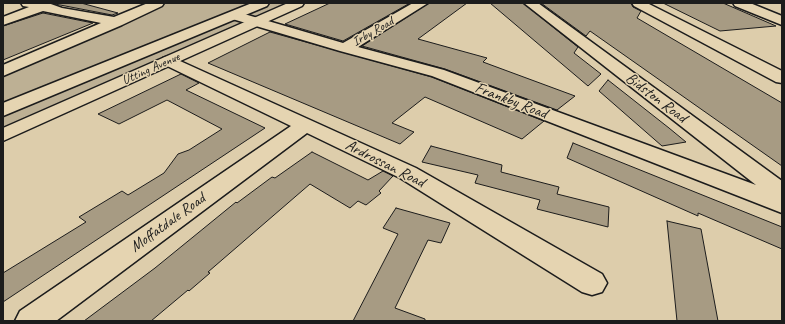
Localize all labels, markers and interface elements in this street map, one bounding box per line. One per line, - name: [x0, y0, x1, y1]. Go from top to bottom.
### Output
- street label: Irby Road: [350, 14, 396, 50]
- street label: Utting Avenue: [120, 49, 182, 89]
- street label: Bidston Road: [621, 69, 691, 127]
- street label: Frankby Road: [472, 78, 550, 124]
- street label: Ardrossan Road: [342, 136, 428, 192]
- street label: Moffatdale Road: [127, 189, 209, 257]

